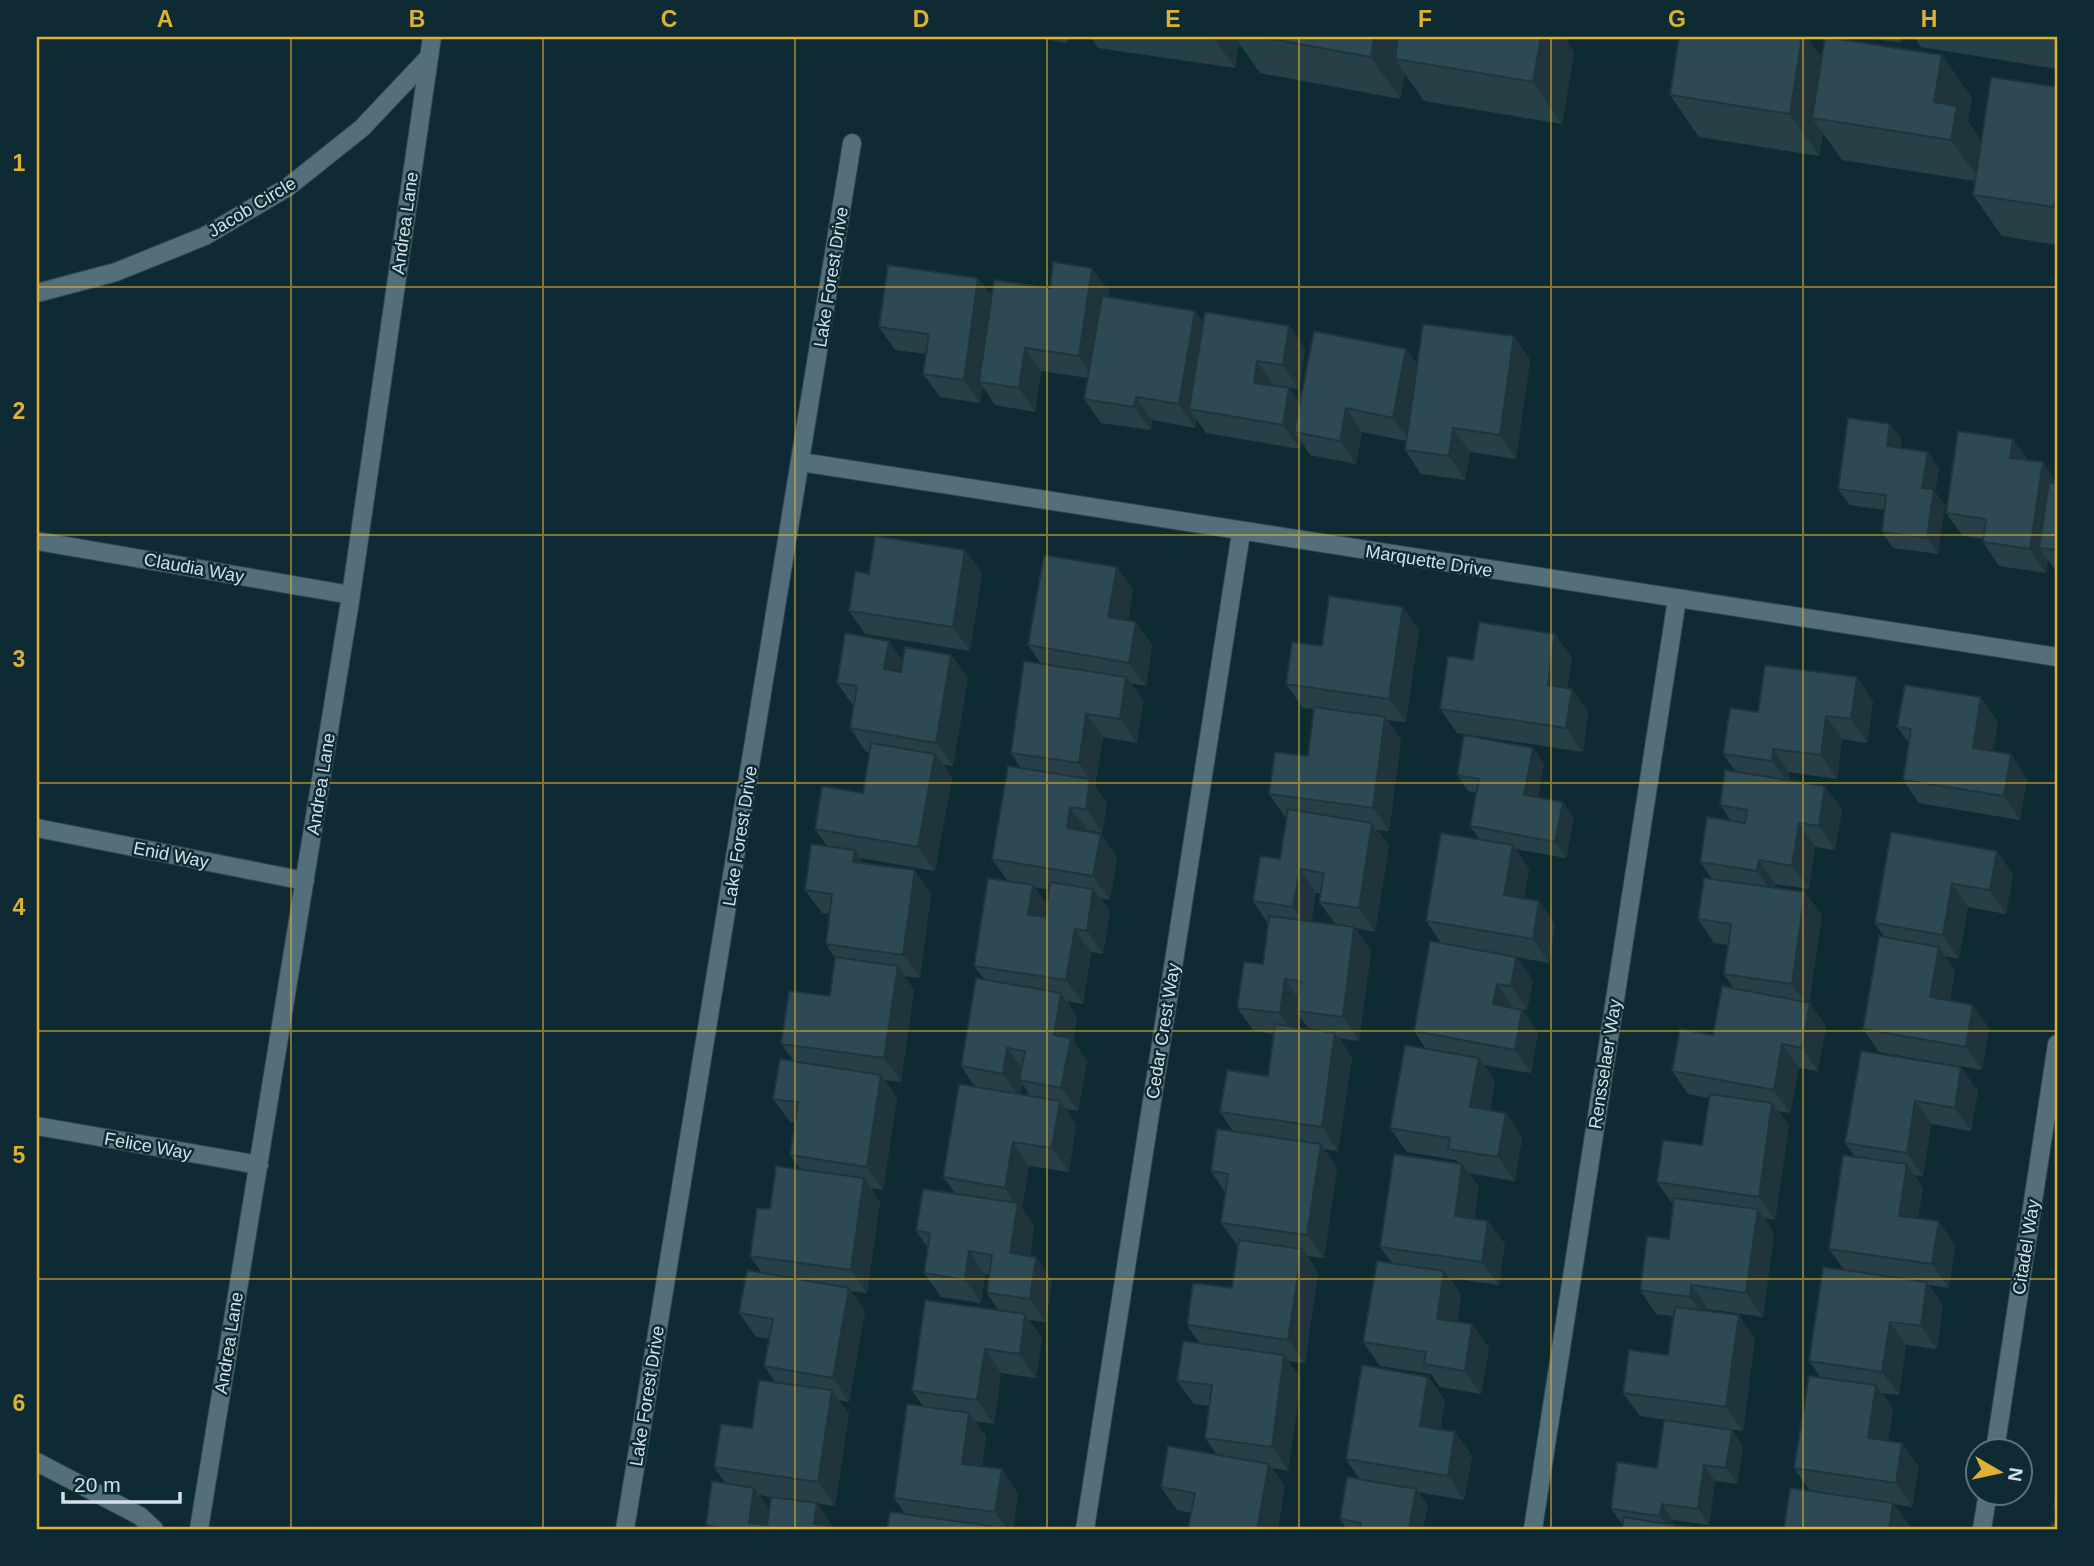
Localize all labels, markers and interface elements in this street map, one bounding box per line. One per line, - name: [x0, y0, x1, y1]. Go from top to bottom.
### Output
- text: A: [157, 6, 173, 32]
- text: B: [409, 6, 425, 32]
- text: C: [661, 6, 677, 32]
- text: D: [913, 6, 929, 32]
- text: E: [1165, 6, 1181, 32]
- text: F: [1418, 6, 1432, 32]
- text: G: [1668, 6, 1686, 32]
- text: H: [1921, 6, 1937, 32]
- text: 1: [13, 150, 26, 176]
- street label: Andrea Lane: [388, 171, 422, 275]
- street label: Jacob Circle: [204, 173, 300, 241]
- street label: Lake Forest Drive: [810, 205, 852, 349]
- text: 2: [13, 398, 25, 424]
- street label: Marquette Drive: [1364, 541, 1494, 581]
- street label: Claudia Way: [142, 549, 246, 587]
- text: 3: [13, 646, 25, 672]
- street label: Andrea Lane: [303, 732, 339, 836]
- street label: Lake Forest Drive: [719, 764, 761, 908]
- street label: Enid Way: [132, 838, 210, 872]
- text: 4: [13, 894, 26, 920]
- street label: Cedar Crest Way: [1142, 962, 1184, 1100]
- street label: Rensselaer Way: [1585, 998, 1625, 1130]
- street label: Felice Way: [103, 1128, 193, 1164]
- text: 5: [13, 1142, 26, 1168]
- street label: Citadel Way: [2009, 1198, 2043, 1296]
- street label: Andrea Lane: [211, 1291, 247, 1395]
- street label: Lake Forest Drive: [626, 1324, 668, 1468]
- text: 6: [13, 1390, 25, 1416]
- north arrow: [1965, 1436, 2035, 1506]
- scale bar: [63, 1461, 180, 1505]
- text: N: [2004, 1466, 2027, 1483]
- text: 20 m: [74, 1473, 121, 1496]

